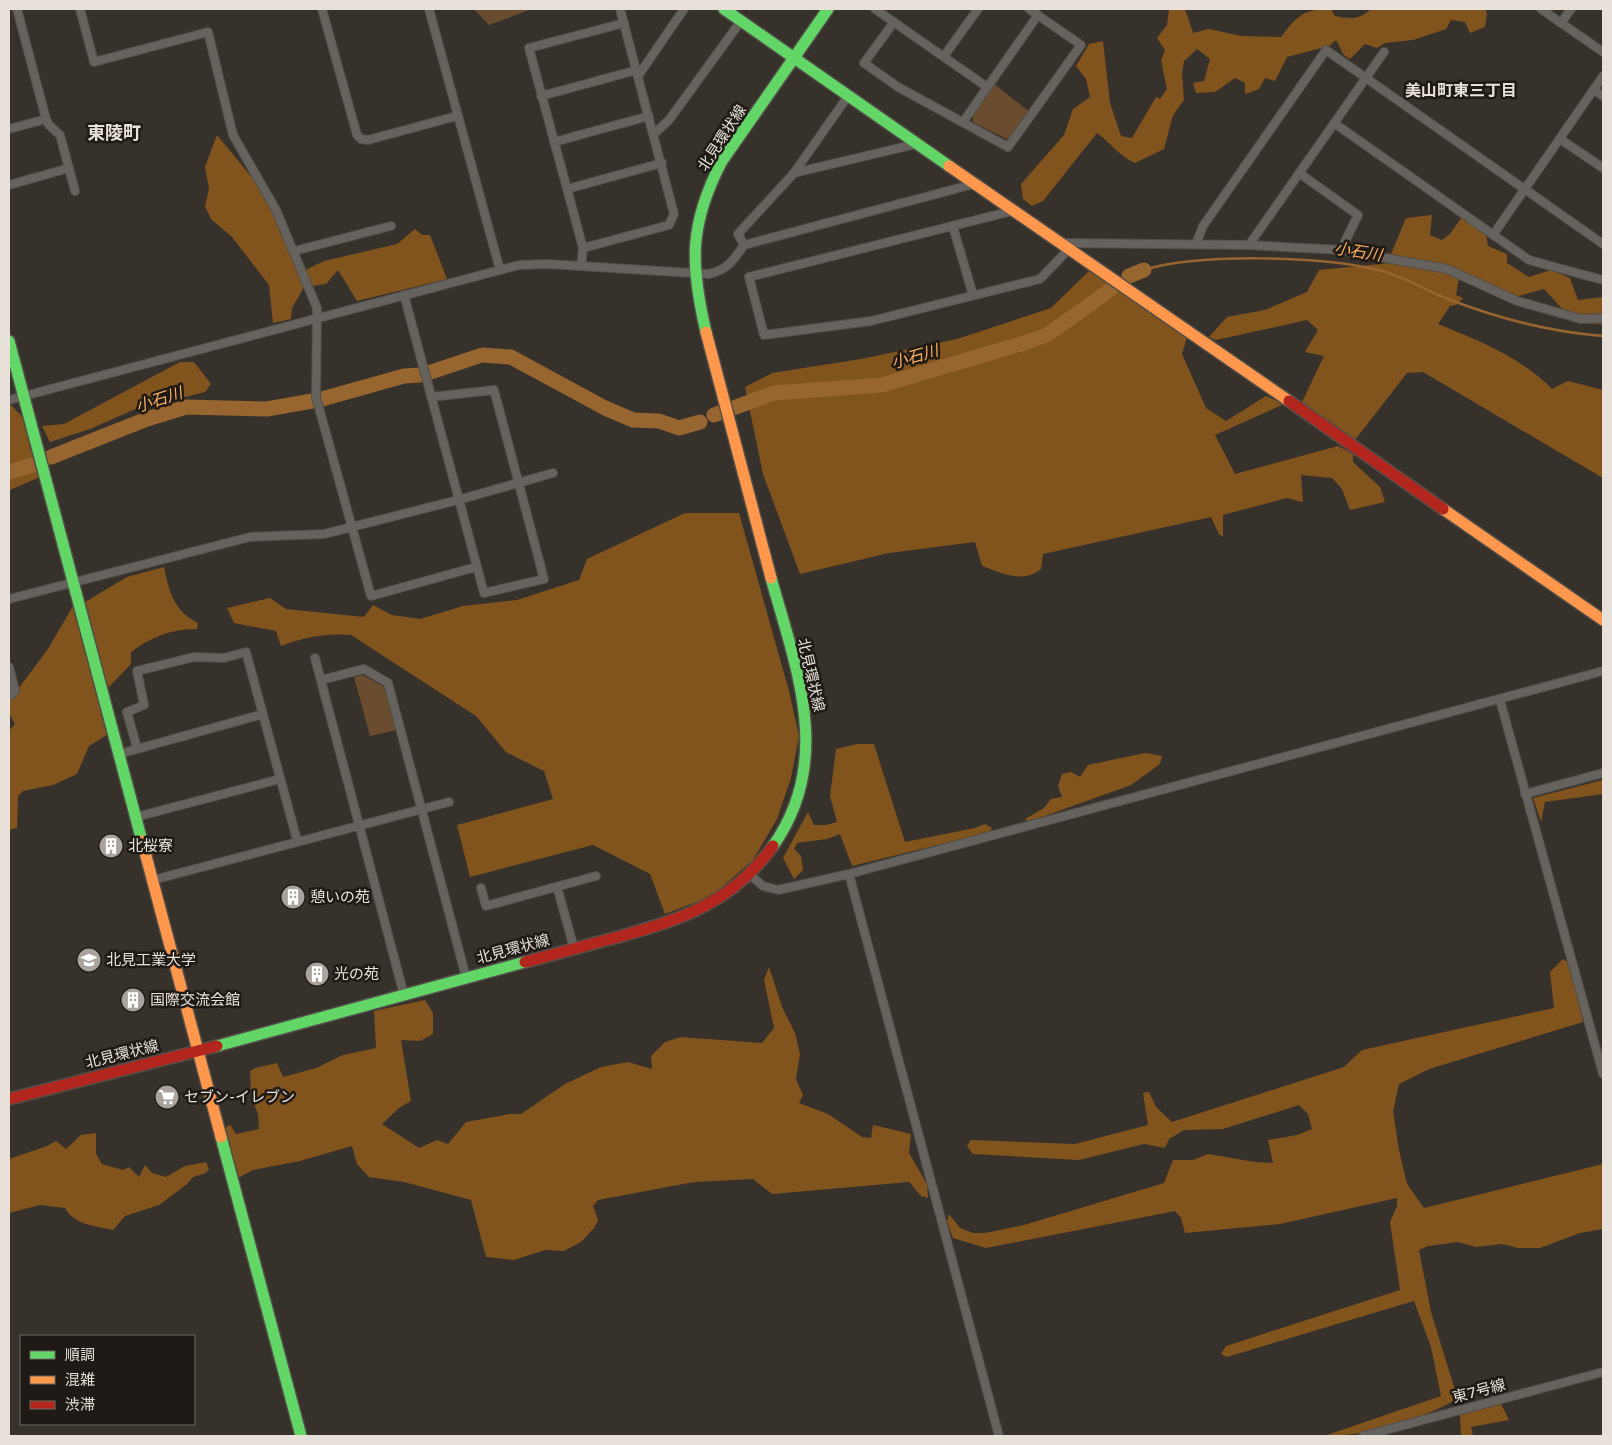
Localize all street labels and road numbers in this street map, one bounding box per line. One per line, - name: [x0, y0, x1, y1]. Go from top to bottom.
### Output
- street label: 北見環状線: [694, 102, 750, 174]
- street label: 北見環状線: [794, 636, 828, 714]
- street label: 北見環状線: [474, 931, 552, 967]
- street label: 北見環状線: [83, 1036, 161, 1072]
- street label: 東7号線: [1450, 1375, 1508, 1407]

